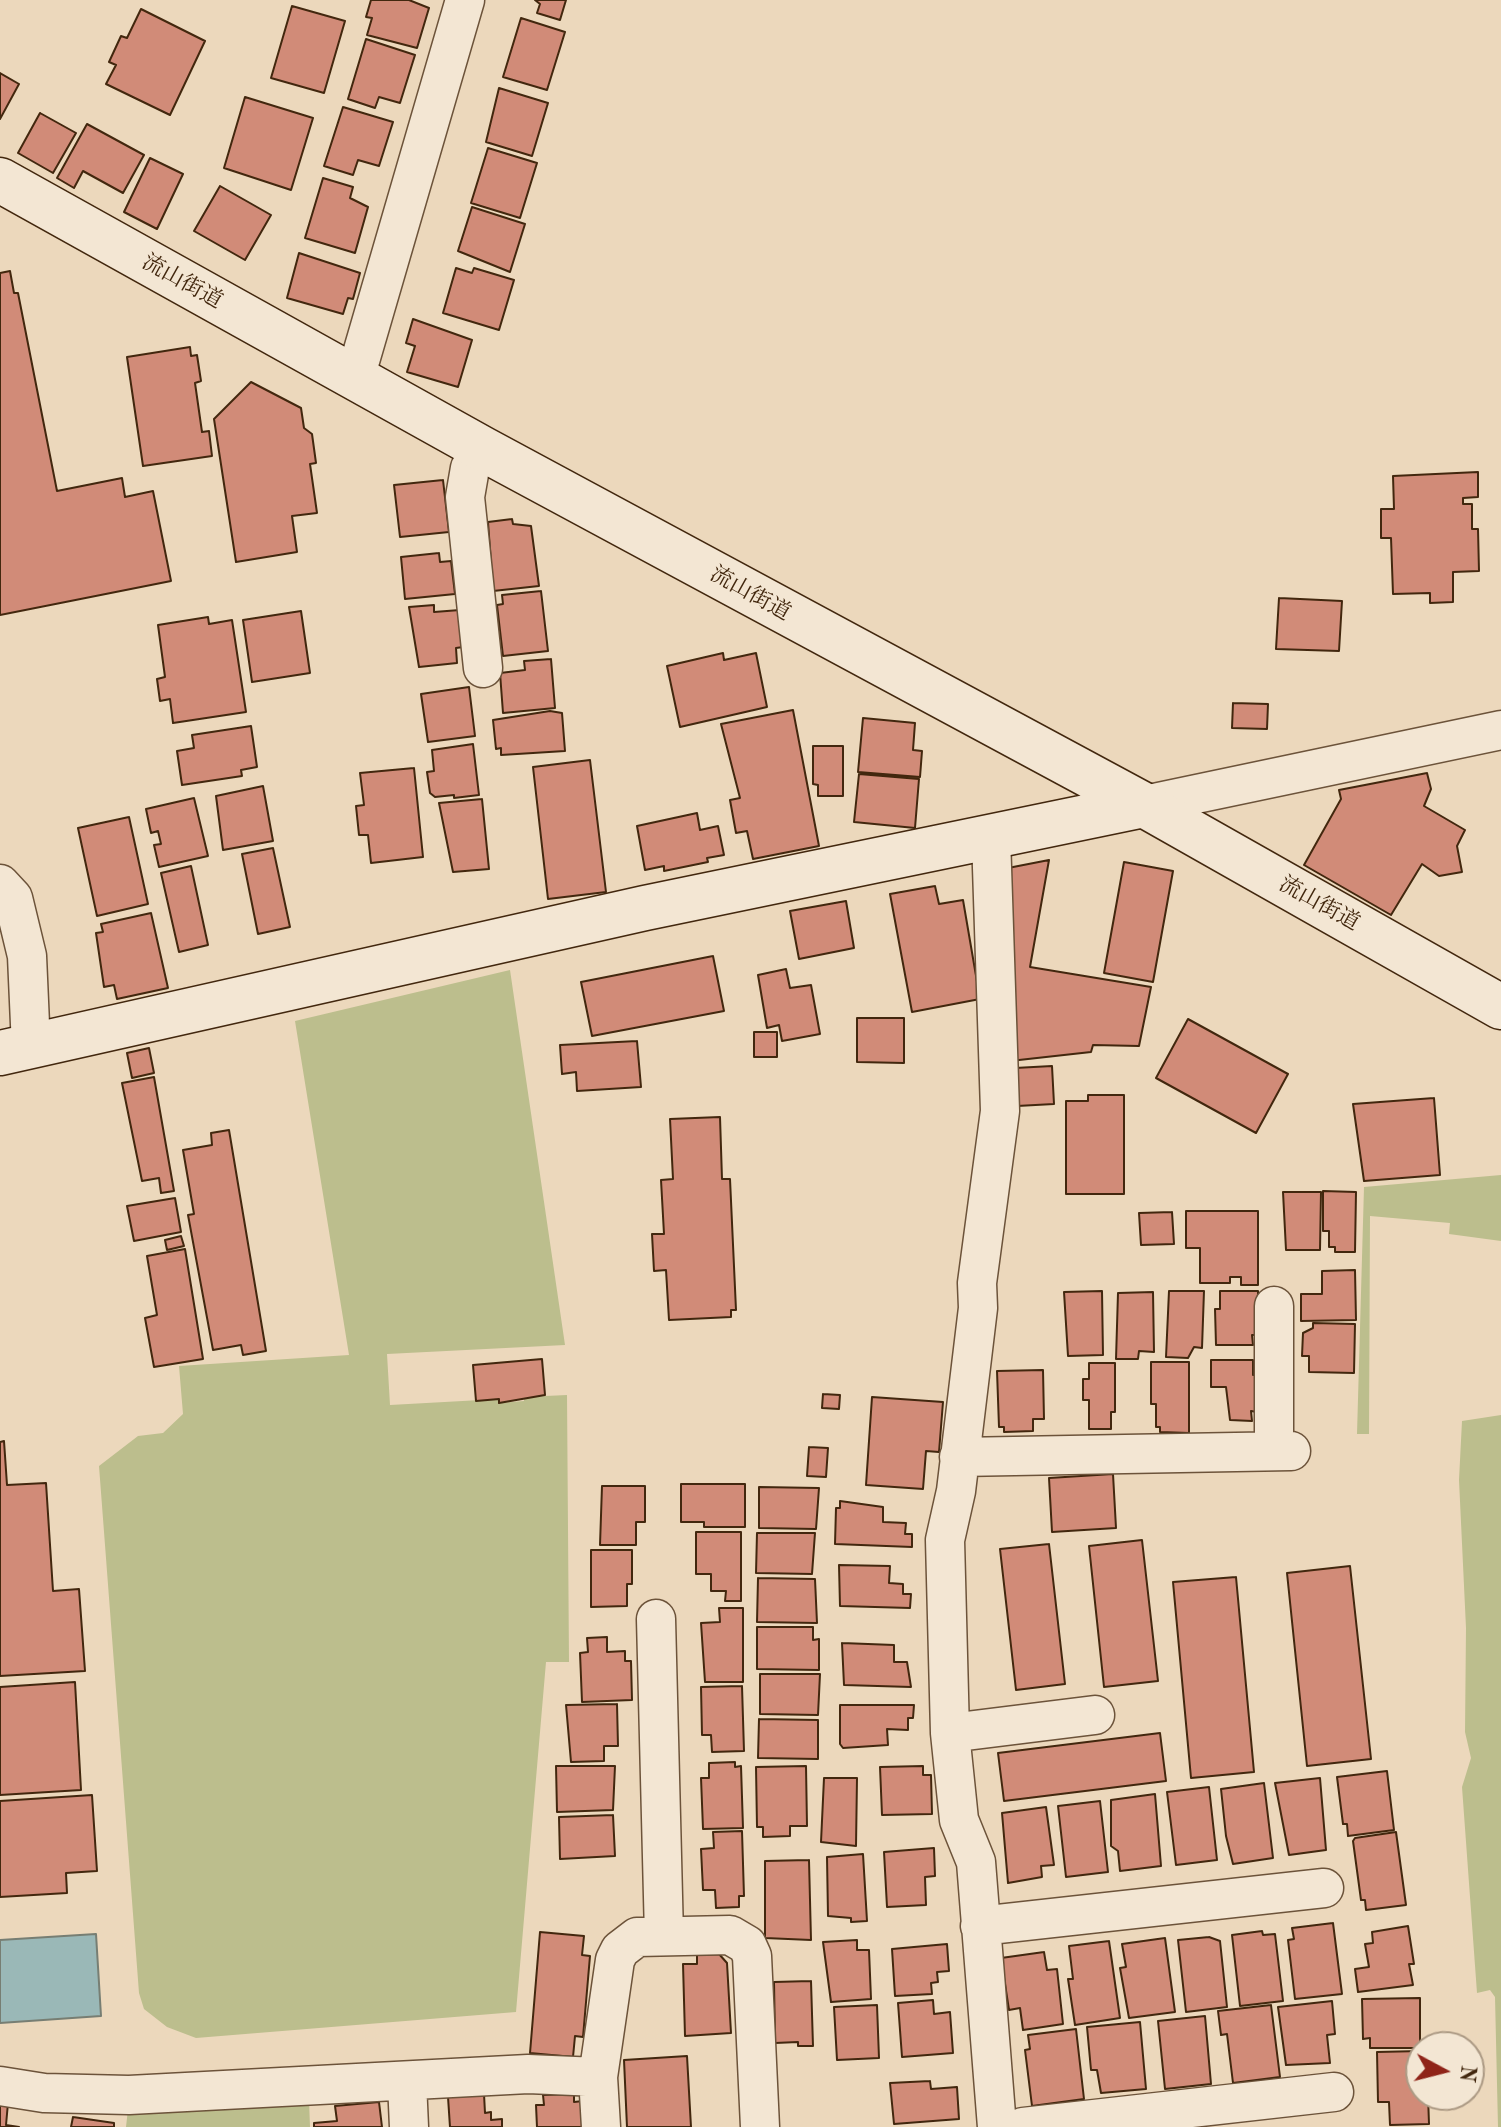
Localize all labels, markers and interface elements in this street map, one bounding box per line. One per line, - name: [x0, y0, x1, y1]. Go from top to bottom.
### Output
- street label: 流山街道: [137, 249, 227, 315]
- street label: 流山街道: [705, 561, 795, 627]
- street label: 流山街道: [1274, 871, 1364, 937]
- north arrow: [1405, 2031, 1485, 2111]
- text: N: [1455, 2064, 1479, 2083]

